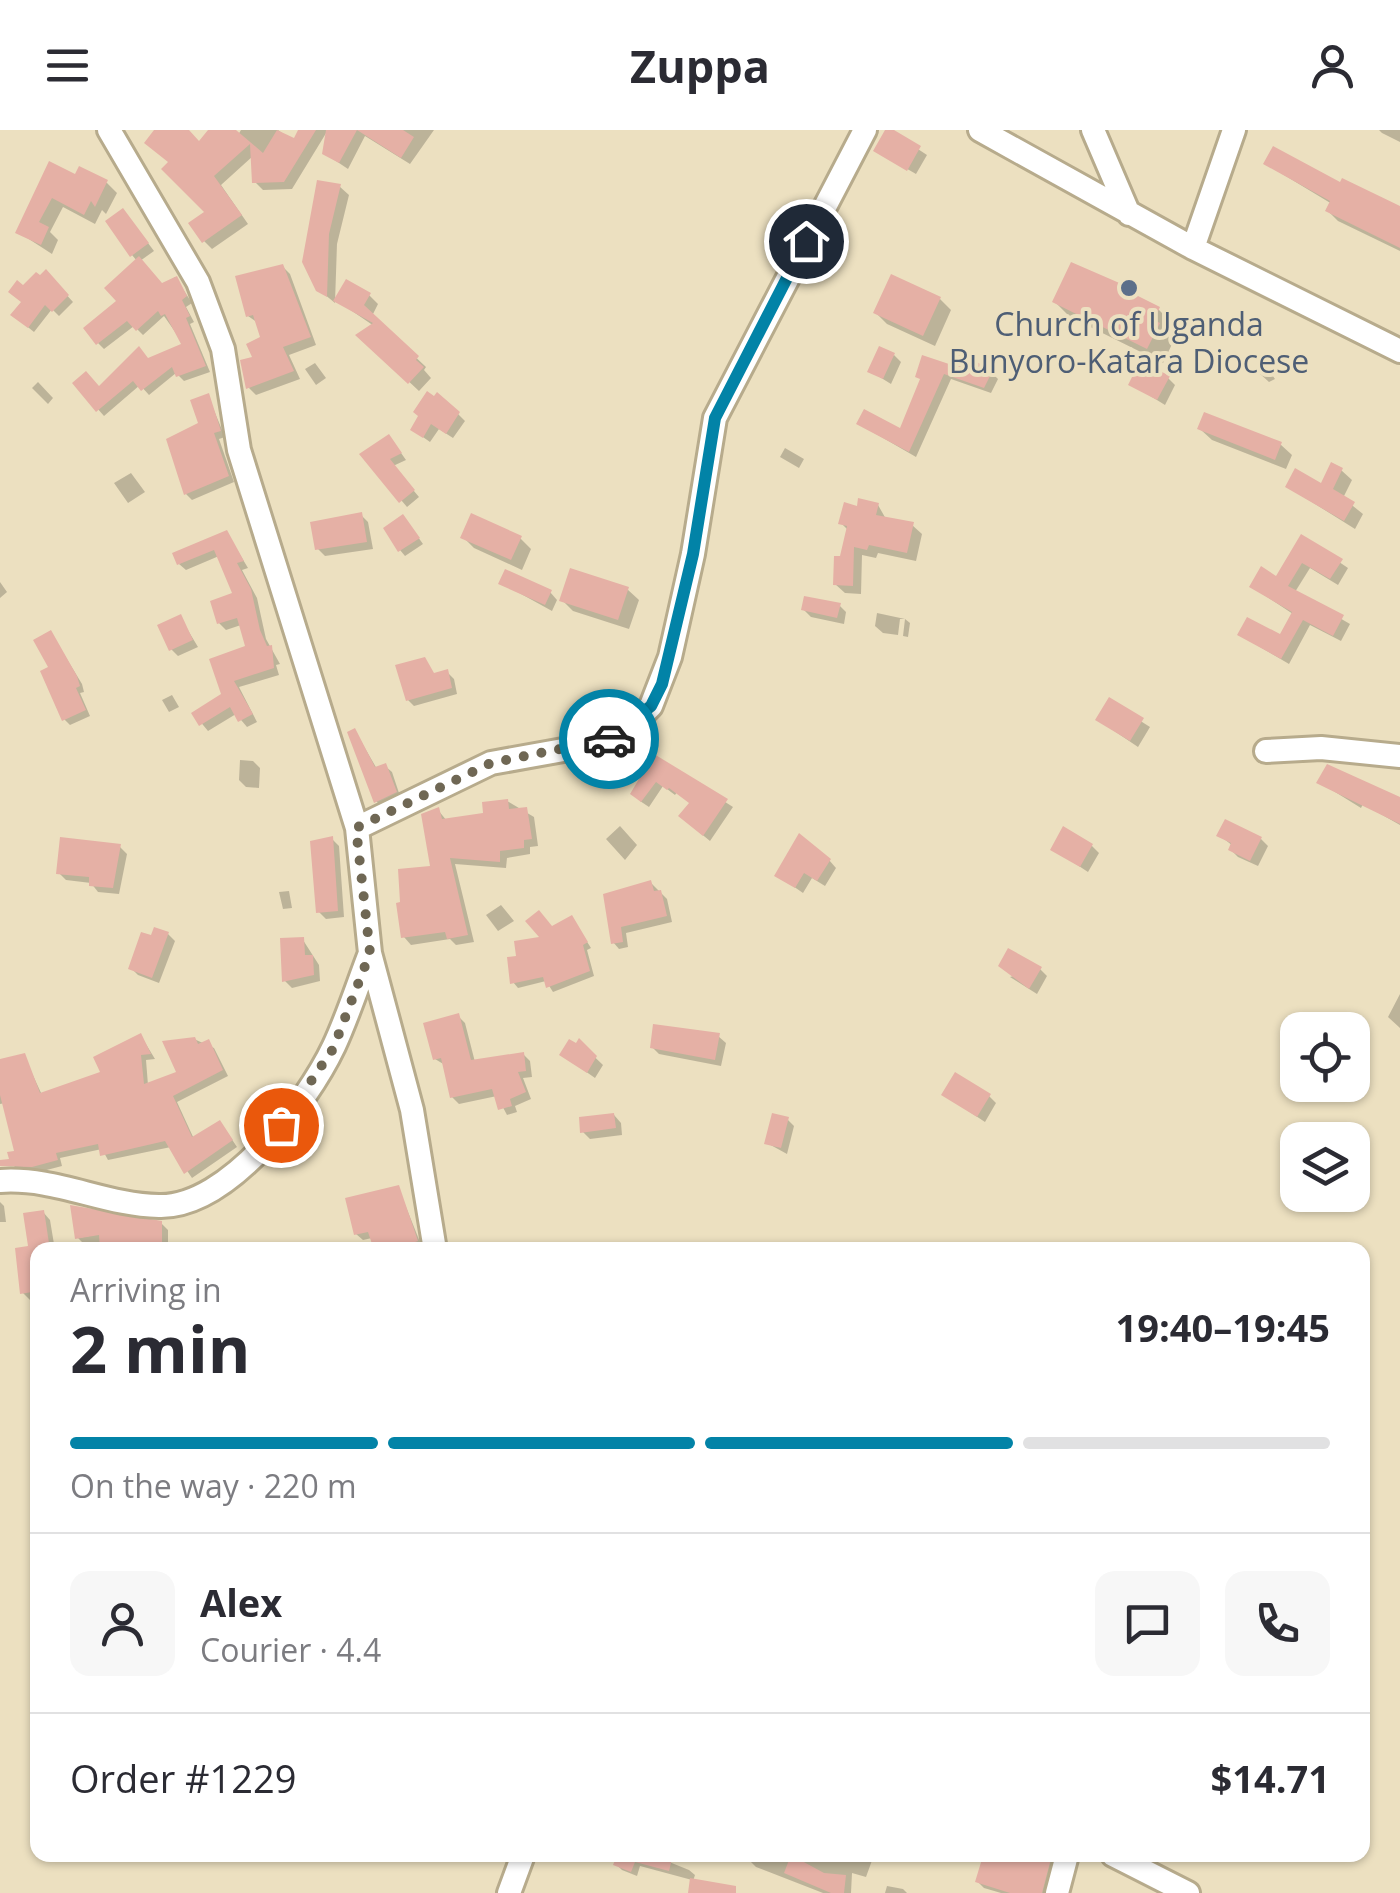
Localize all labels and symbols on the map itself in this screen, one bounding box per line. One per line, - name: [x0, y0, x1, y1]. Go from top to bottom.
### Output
- pin: [764, 199, 849, 284]
- marker: Church of Uganda Bunyoro-Katara Diocese: [1118, 277, 1140, 299]
- place label: Church of Uganda Bunyoro-Katara Diocese: [949, 302, 1309, 382]
- courier: [559, 689, 659, 789]
- pin: [239, 1083, 324, 1168]

